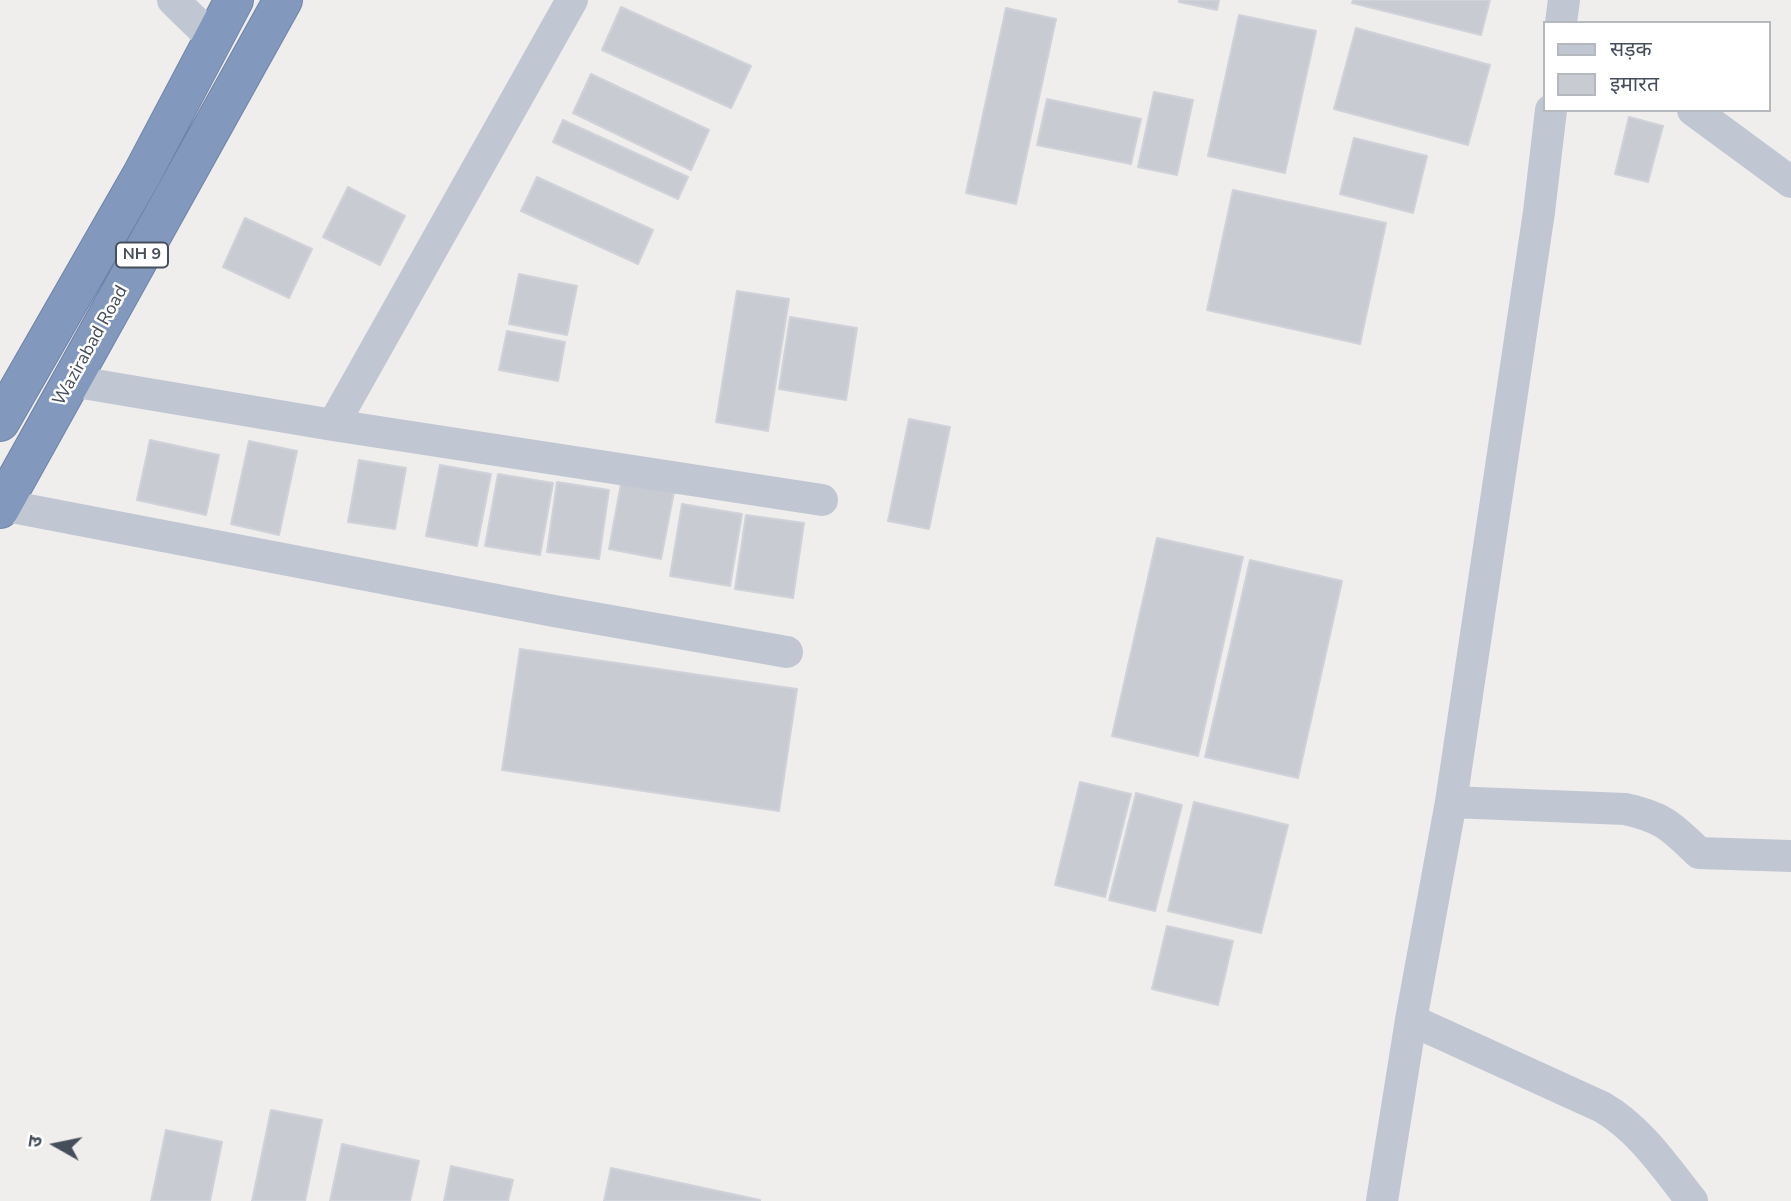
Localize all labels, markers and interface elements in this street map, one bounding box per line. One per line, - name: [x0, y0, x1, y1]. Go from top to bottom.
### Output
- legend: [1542, 21, 1770, 112]
- text: सड़क: [1610, 35, 1652, 63]
- text: इमारत: [1610, 70, 1659, 98]
- road number: NH 9: [116, 243, 168, 268]
- street label: Wazirabad Road: [49, 282, 133, 410]
- north arrow: [21, 1110, 91, 1180]
- text: उ: [22, 1134, 49, 1149]

